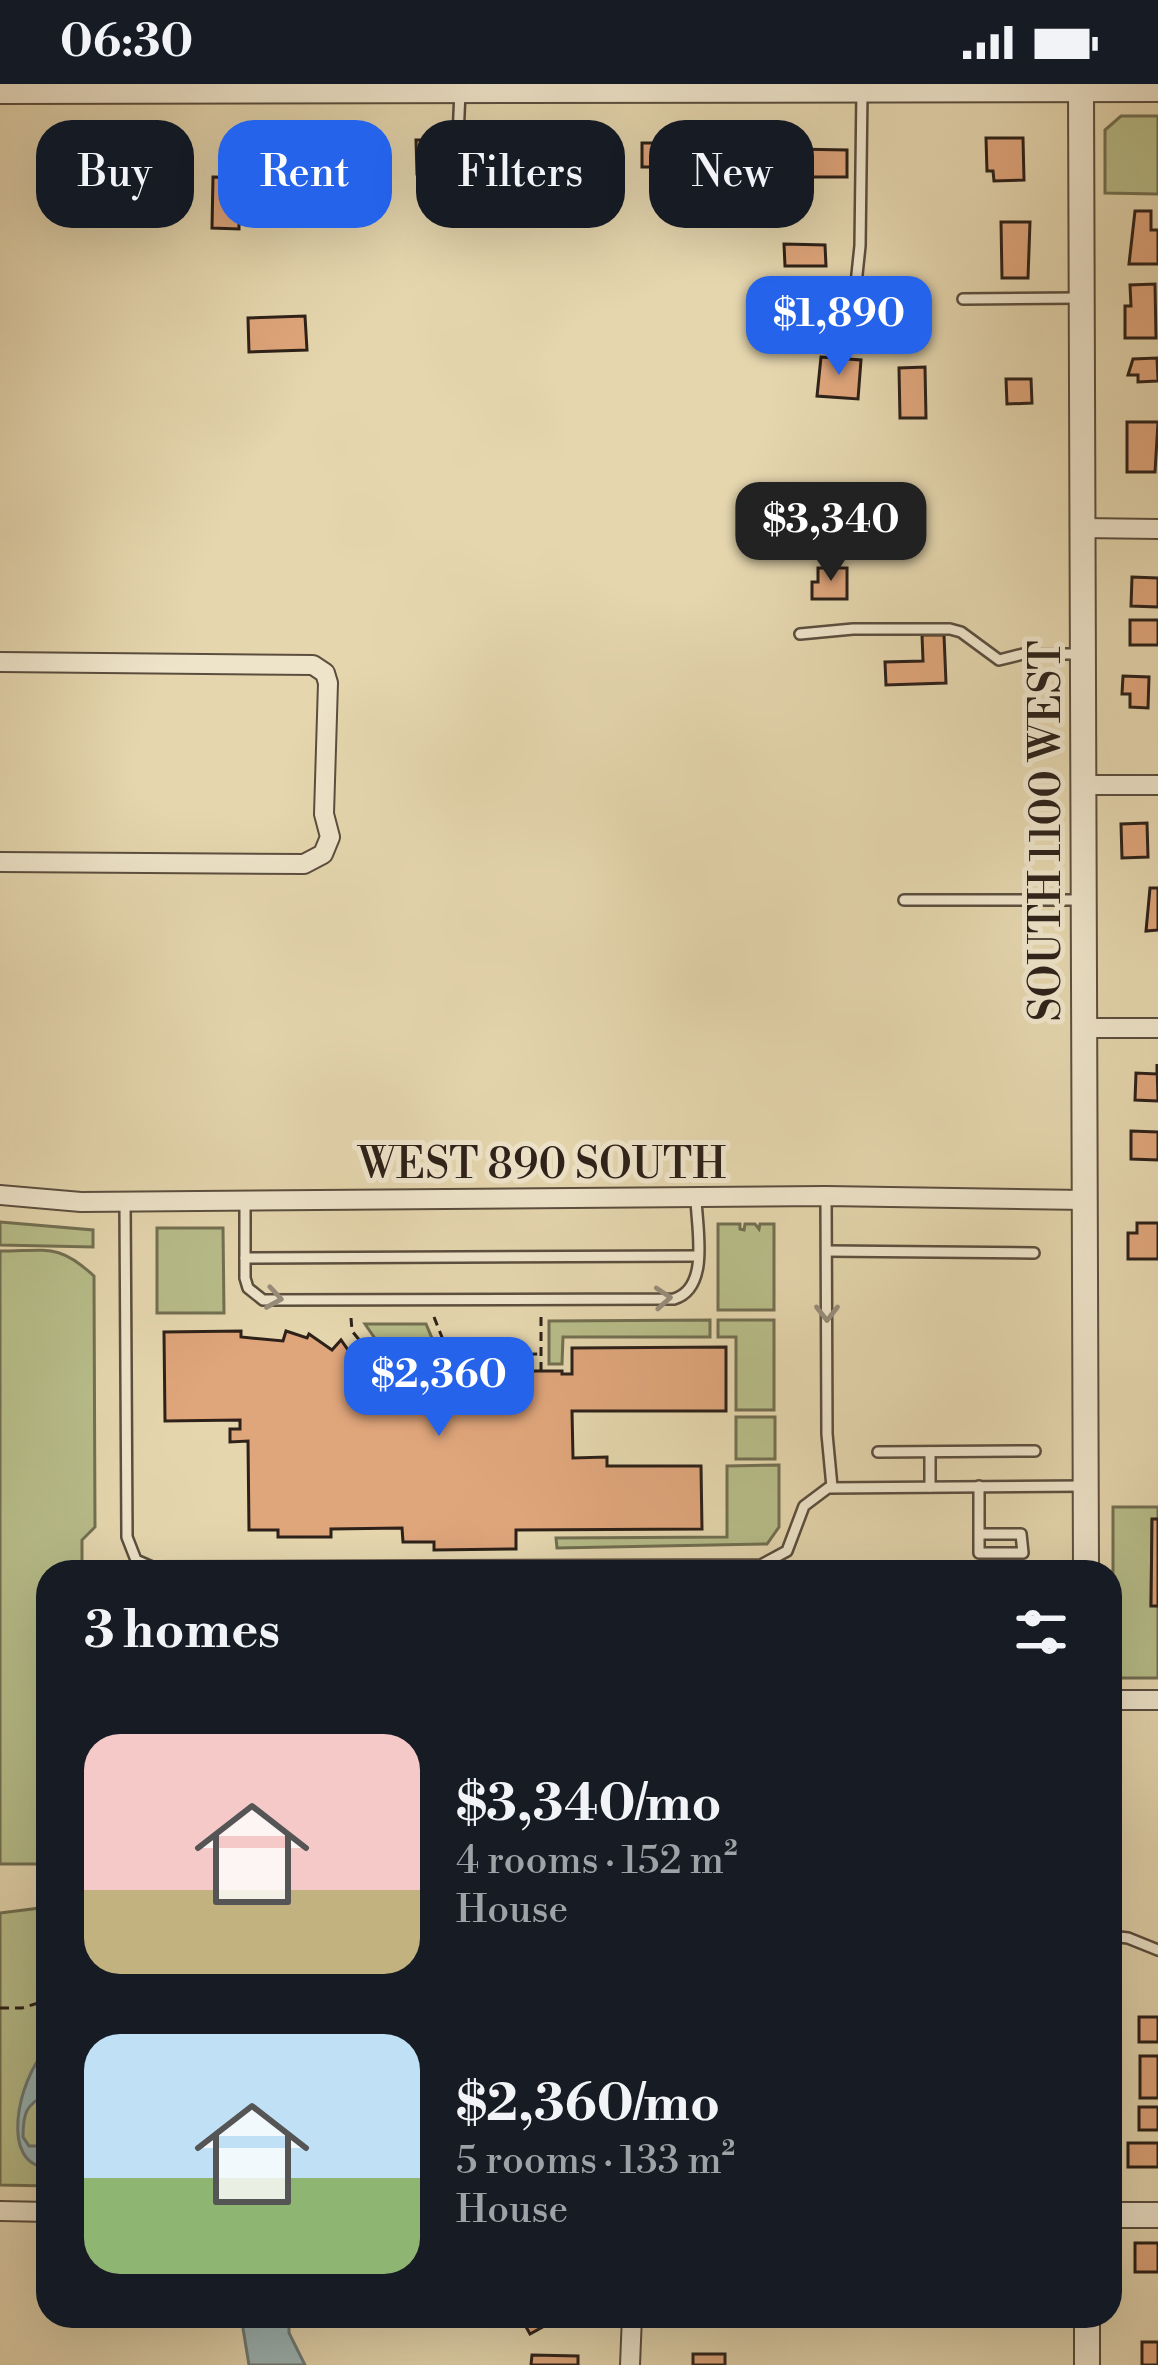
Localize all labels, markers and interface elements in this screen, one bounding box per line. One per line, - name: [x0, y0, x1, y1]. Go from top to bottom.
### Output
- text: 06:30: [60, 14, 193, 71]
- chip: Buy: [36, 120, 194, 228]
- chip: Rent: [218, 120, 392, 228]
- chip: Filters: [416, 120, 625, 228]
- chip: New: [649, 120, 814, 228]
- pin: $1,890: [741, 276, 937, 378]
- text: $1,890: [773, 290, 905, 339]
- pin: $3,340: [733, 482, 929, 584]
- text: $3,340: [762, 496, 900, 545]
- street label: SOUTH 1100 WEST: [1021, 640, 1074, 1022]
- street label: WEST 890 SOUTH: [356, 1139, 726, 1192]
- one-way arrow: [263, 1284, 283, 1309]
- one-way arrow: [653, 1285, 672, 1311]
- one-way arrow: [814, 1305, 840, 1323]
- pin: $2,360: [341, 1337, 537, 1439]
- text: $2,360: [371, 1351, 507, 1400]
- icon: filters: [1008, 1599, 1074, 1665]
- text: 3 homes: [84, 1600, 280, 1664]
- text: $3,340/mo: [456, 1773, 722, 1837]
- icon: home: [180, 1782, 324, 1926]
- text: 4 rooms · 152 m²: [456, 1837, 738, 1886]
- text: House: [456, 1886, 568, 1935]
- text: $2,360/mo: [456, 2073, 720, 2137]
- icon: home: [180, 2082, 324, 2226]
- text: 5 rooms · 133 m²: [456, 2137, 735, 2186]
- text: House: [456, 2186, 568, 2235]

